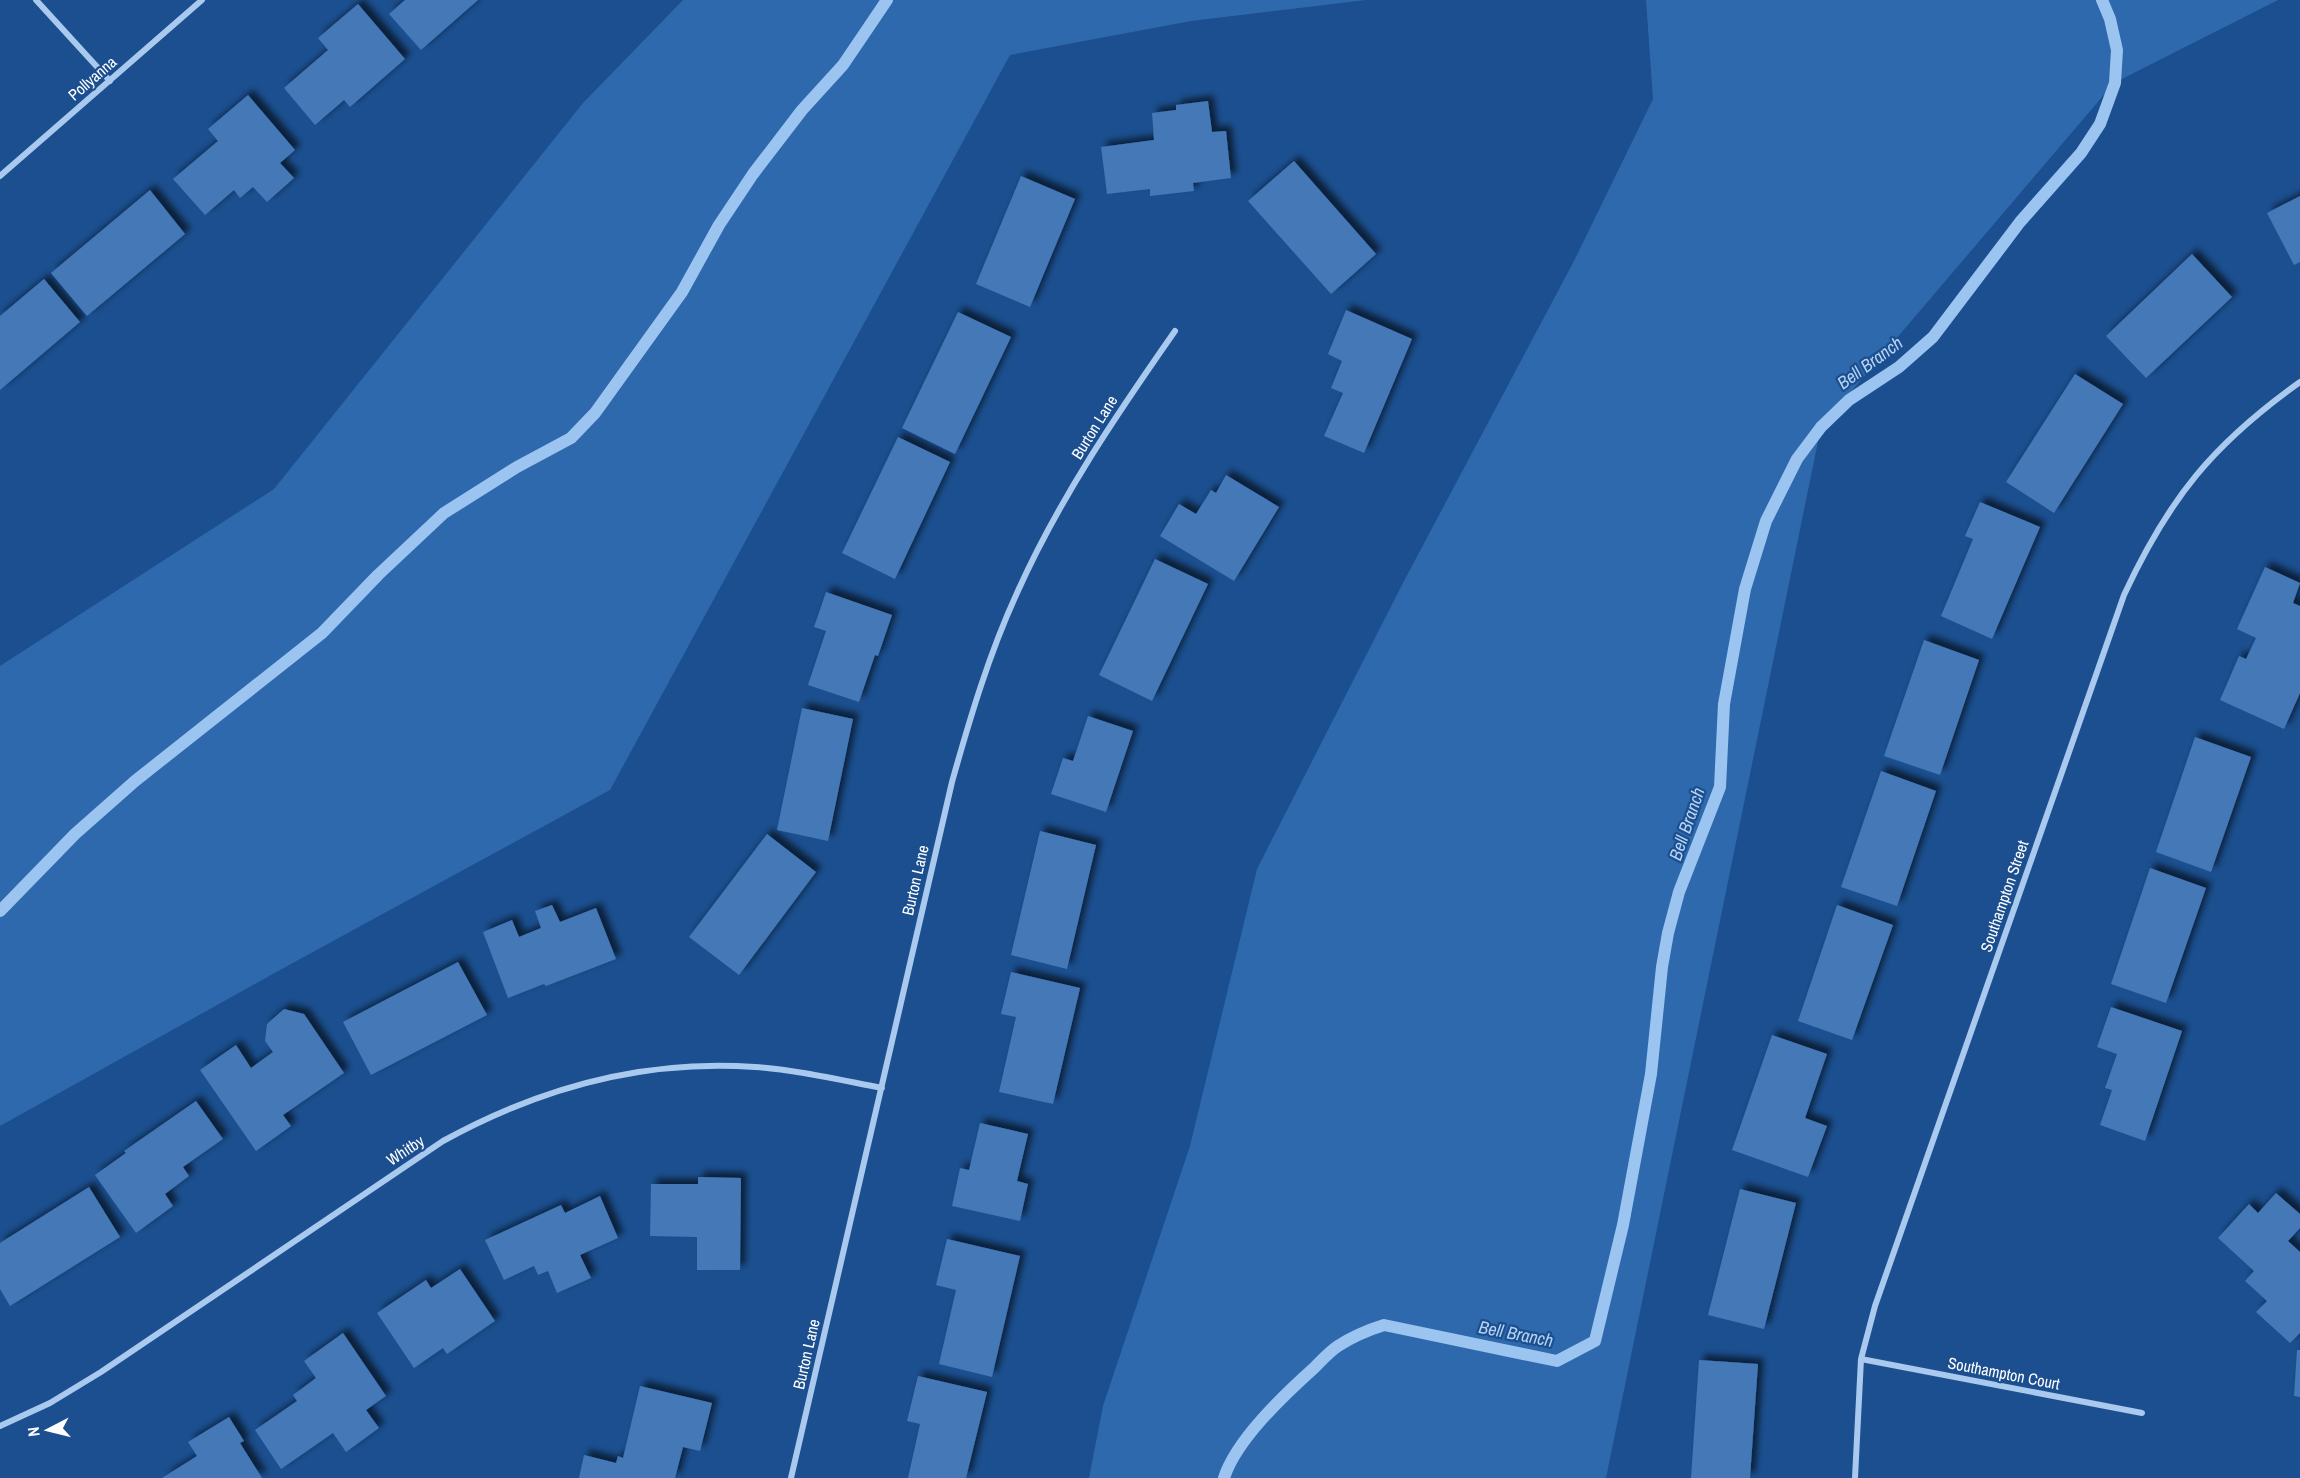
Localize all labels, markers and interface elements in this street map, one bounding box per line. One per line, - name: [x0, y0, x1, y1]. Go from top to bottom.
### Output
- street label: Pollyanna: [63, 50, 121, 105]
- water label: Bell Branch: [1832, 330, 1908, 395]
- street label: Burton Lane: [1066, 391, 1122, 463]
- water label: Bell Branch: [1662, 784, 1711, 864]
- street label: Southampton Street: [1975, 837, 2034, 955]
- street label: Burton Lane: [896, 843, 934, 917]
- street label: Whitby: [382, 1129, 428, 1170]
- water label: Bell Branch: [1477, 1314, 1556, 1353]
- street label: Burton Lane: [787, 1317, 825, 1391]
- street label: Southampton Court: [1946, 1351, 2062, 1395]
- north arrow: [18, 1400, 78, 1460]
- text: N: [22, 1426, 45, 1438]

